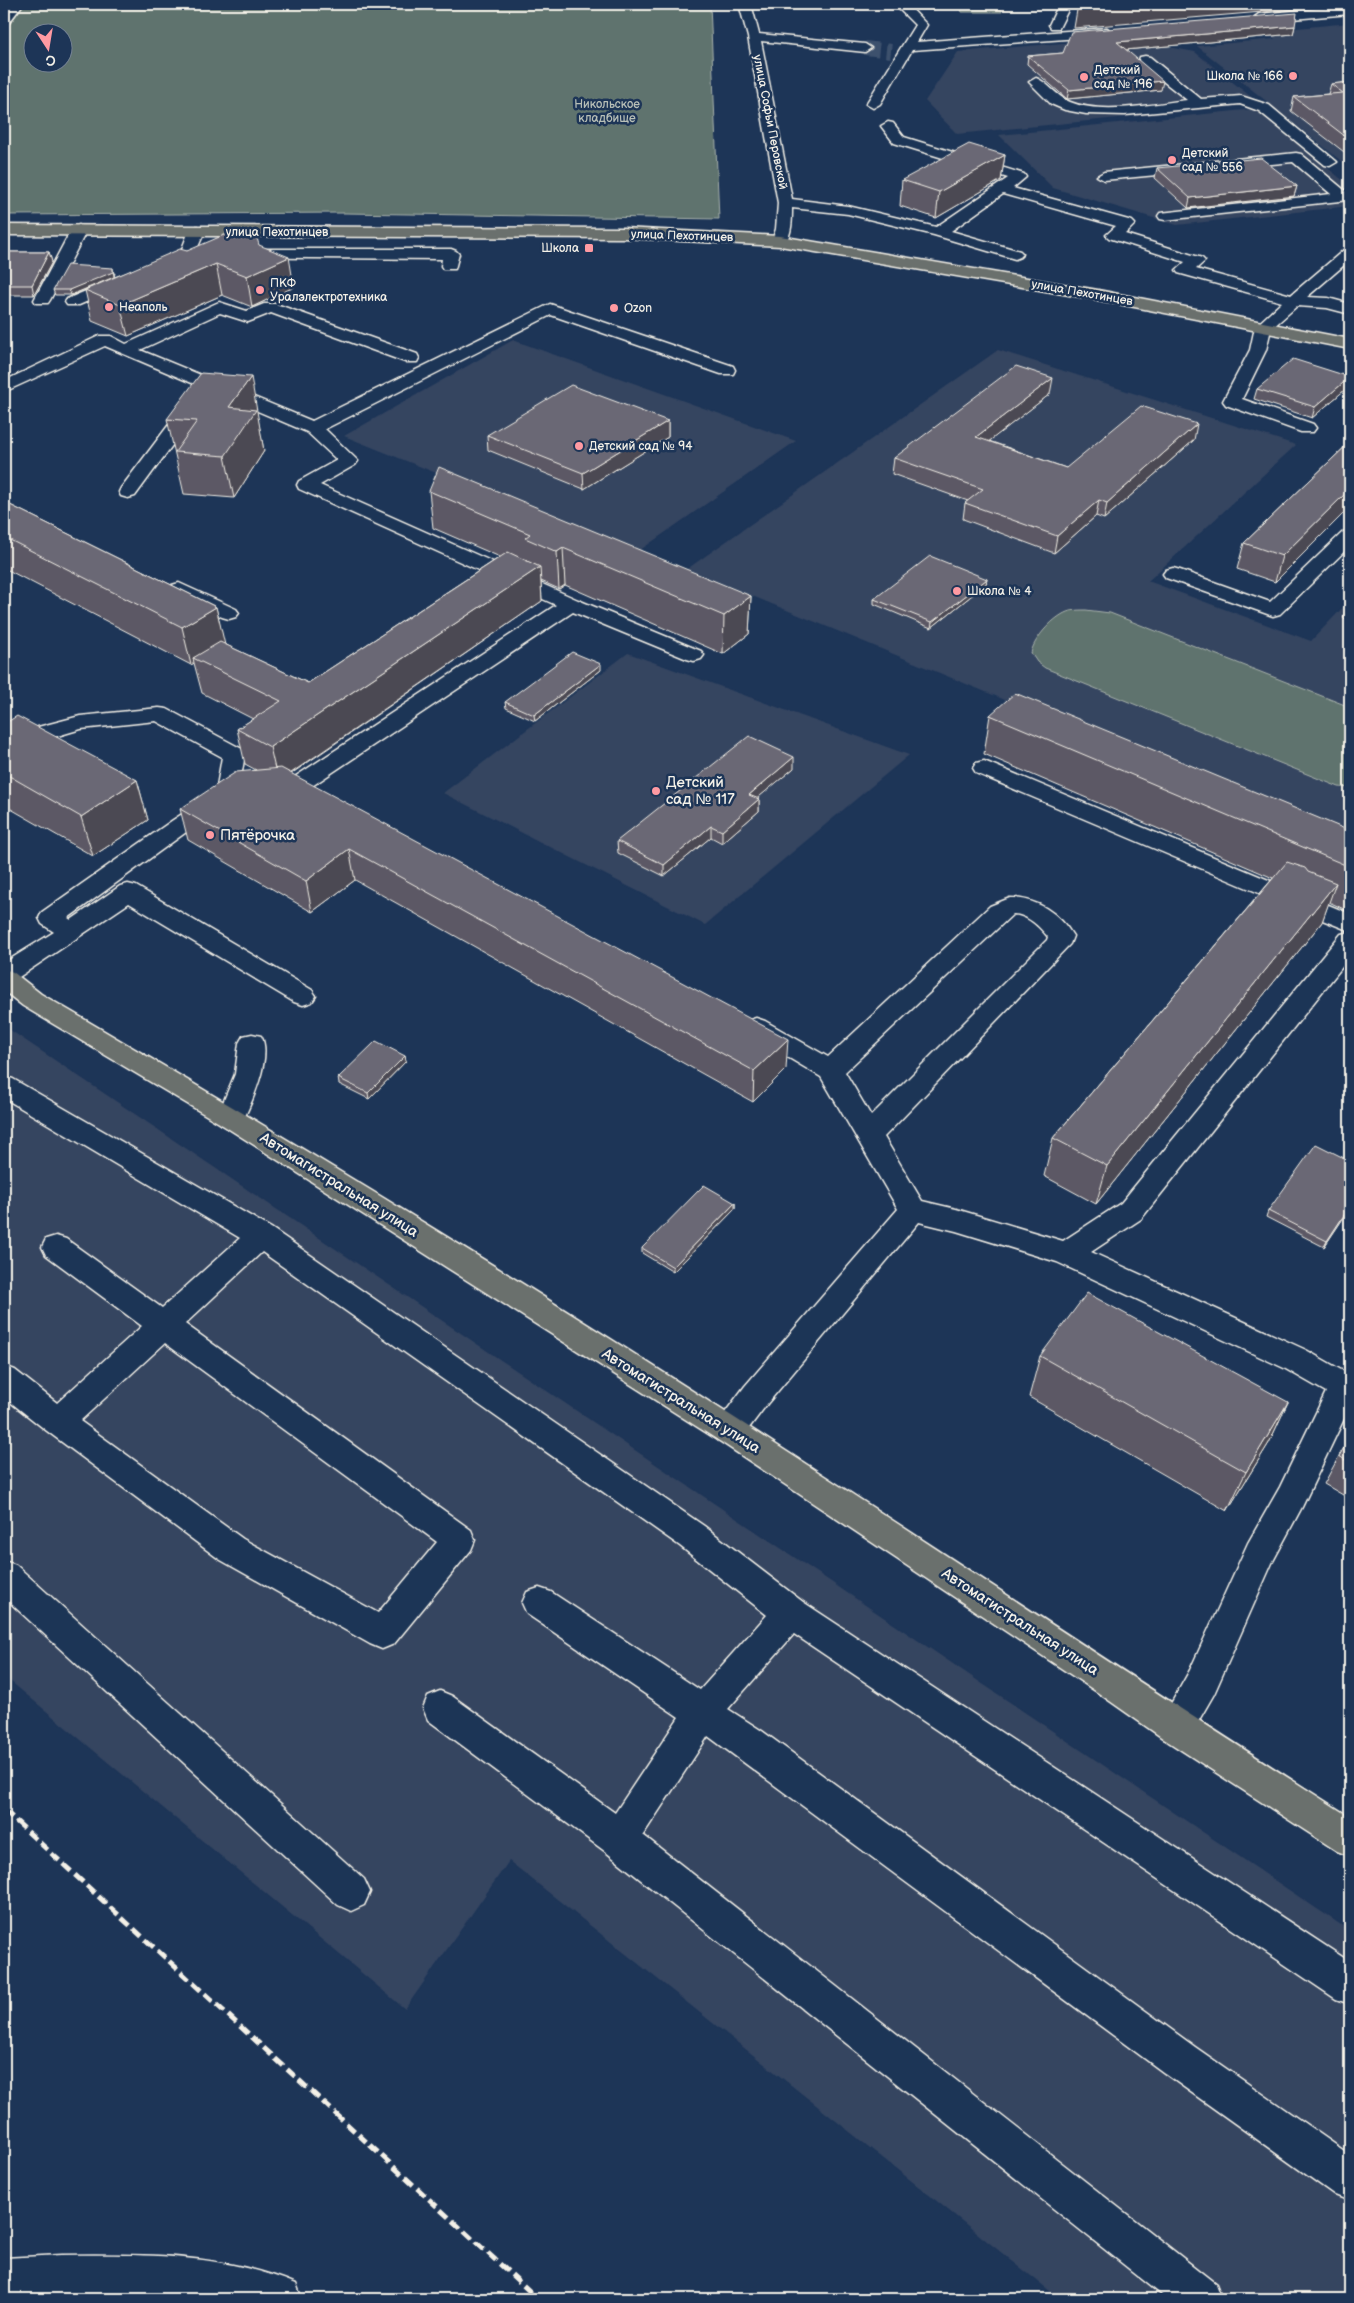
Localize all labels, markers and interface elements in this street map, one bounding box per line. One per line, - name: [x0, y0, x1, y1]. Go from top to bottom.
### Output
- north arrow: [22, 22, 72, 72]
- text: С: [44, 51, 57, 70]
- street label: улица Софьи Перовской: [750, 53, 790, 191]
- place label: Детский сад № 196: [1094, 63, 1153, 92]
- place label: Школа № 166: [1206, 69, 1283, 84]
- marker: Школа № 166: [1287, 70, 1299, 82]
- marker: Детский сад № 196: [1078, 71, 1090, 83]
- park label: Никольское кладбище: [574, 97, 640, 126]
- place label: Детский сад № 556: [1182, 146, 1243, 175]
- marker: Детский сад № 556: [1166, 154, 1178, 166]
- street label: улица Пехотинцев: [226, 225, 329, 240]
- street label: улица Пехотинцев: [630, 227, 734, 245]
- place label: Школа: [541, 241, 579, 256]
- marker: Школа: [583, 242, 595, 254]
- place label: ПКФ Уралэлектротехника: [270, 276, 387, 305]
- street label: улица Пехотинцев: [1030, 277, 1135, 309]
- marker: ПКФ Уралэлектротехника: [254, 284, 266, 296]
- place label: Неаполь: [119, 300, 168, 315]
- marker: Неаполь: [103, 301, 115, 313]
- place label: Ozon: [624, 301, 652, 316]
- marker: Ozon: [608, 302, 620, 314]
- place label: Детский сад № 94: [589, 439, 693, 454]
- marker: Детский сад № 94: [573, 440, 585, 452]
- place label: Школа № 4: [967, 584, 1032, 599]
- marker: Школа № 4: [951, 585, 963, 597]
- place label: Детский сад № 117: [666, 773, 735, 809]
- marker: Детский сад № 117: [650, 785, 662, 797]
- place label: Пятёрочка: [220, 826, 295, 845]
- marker: Пятёрочка: [204, 829, 216, 841]
- street label: Автомагистральная улица: [255, 1128, 422, 1242]
- street label: Автомагистральная улица: [597, 1344, 764, 1458]
- street label: Автомагистральная улица: [937, 1564, 1102, 1680]

